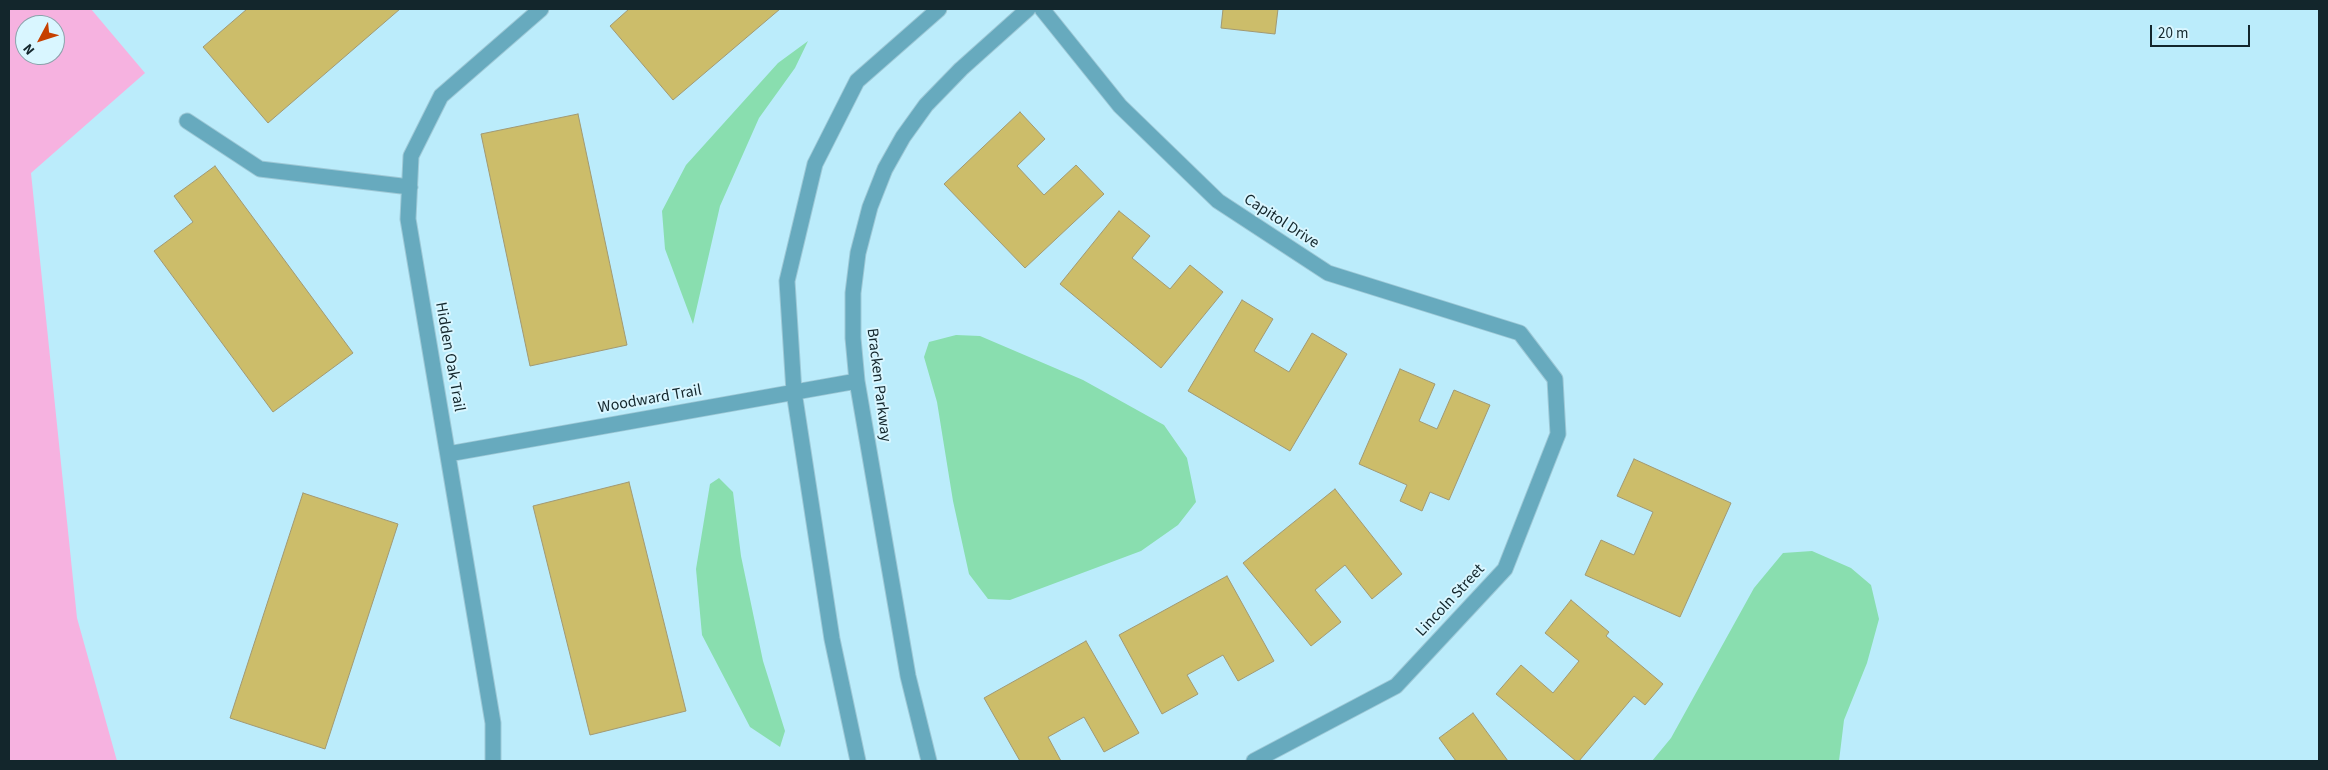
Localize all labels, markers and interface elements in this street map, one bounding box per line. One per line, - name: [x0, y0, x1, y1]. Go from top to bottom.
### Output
- north arrow: [15, 15, 65, 65]
- scale bar: [2153, 15, 2253, 47]
- text: 20 m: [2158, 23, 2188, 44]
- text: N: [19, 39, 40, 59]
- street label: Capitol Drive: [1240, 191, 1322, 253]
- street label: Hidden Oak Trail: [430, 301, 468, 413]
- street label: Bracken Parkway: [862, 327, 894, 443]
- street label: Woodward Trail: [597, 381, 703, 419]
- street label: Lincoln Street: [1413, 561, 1489, 641]

